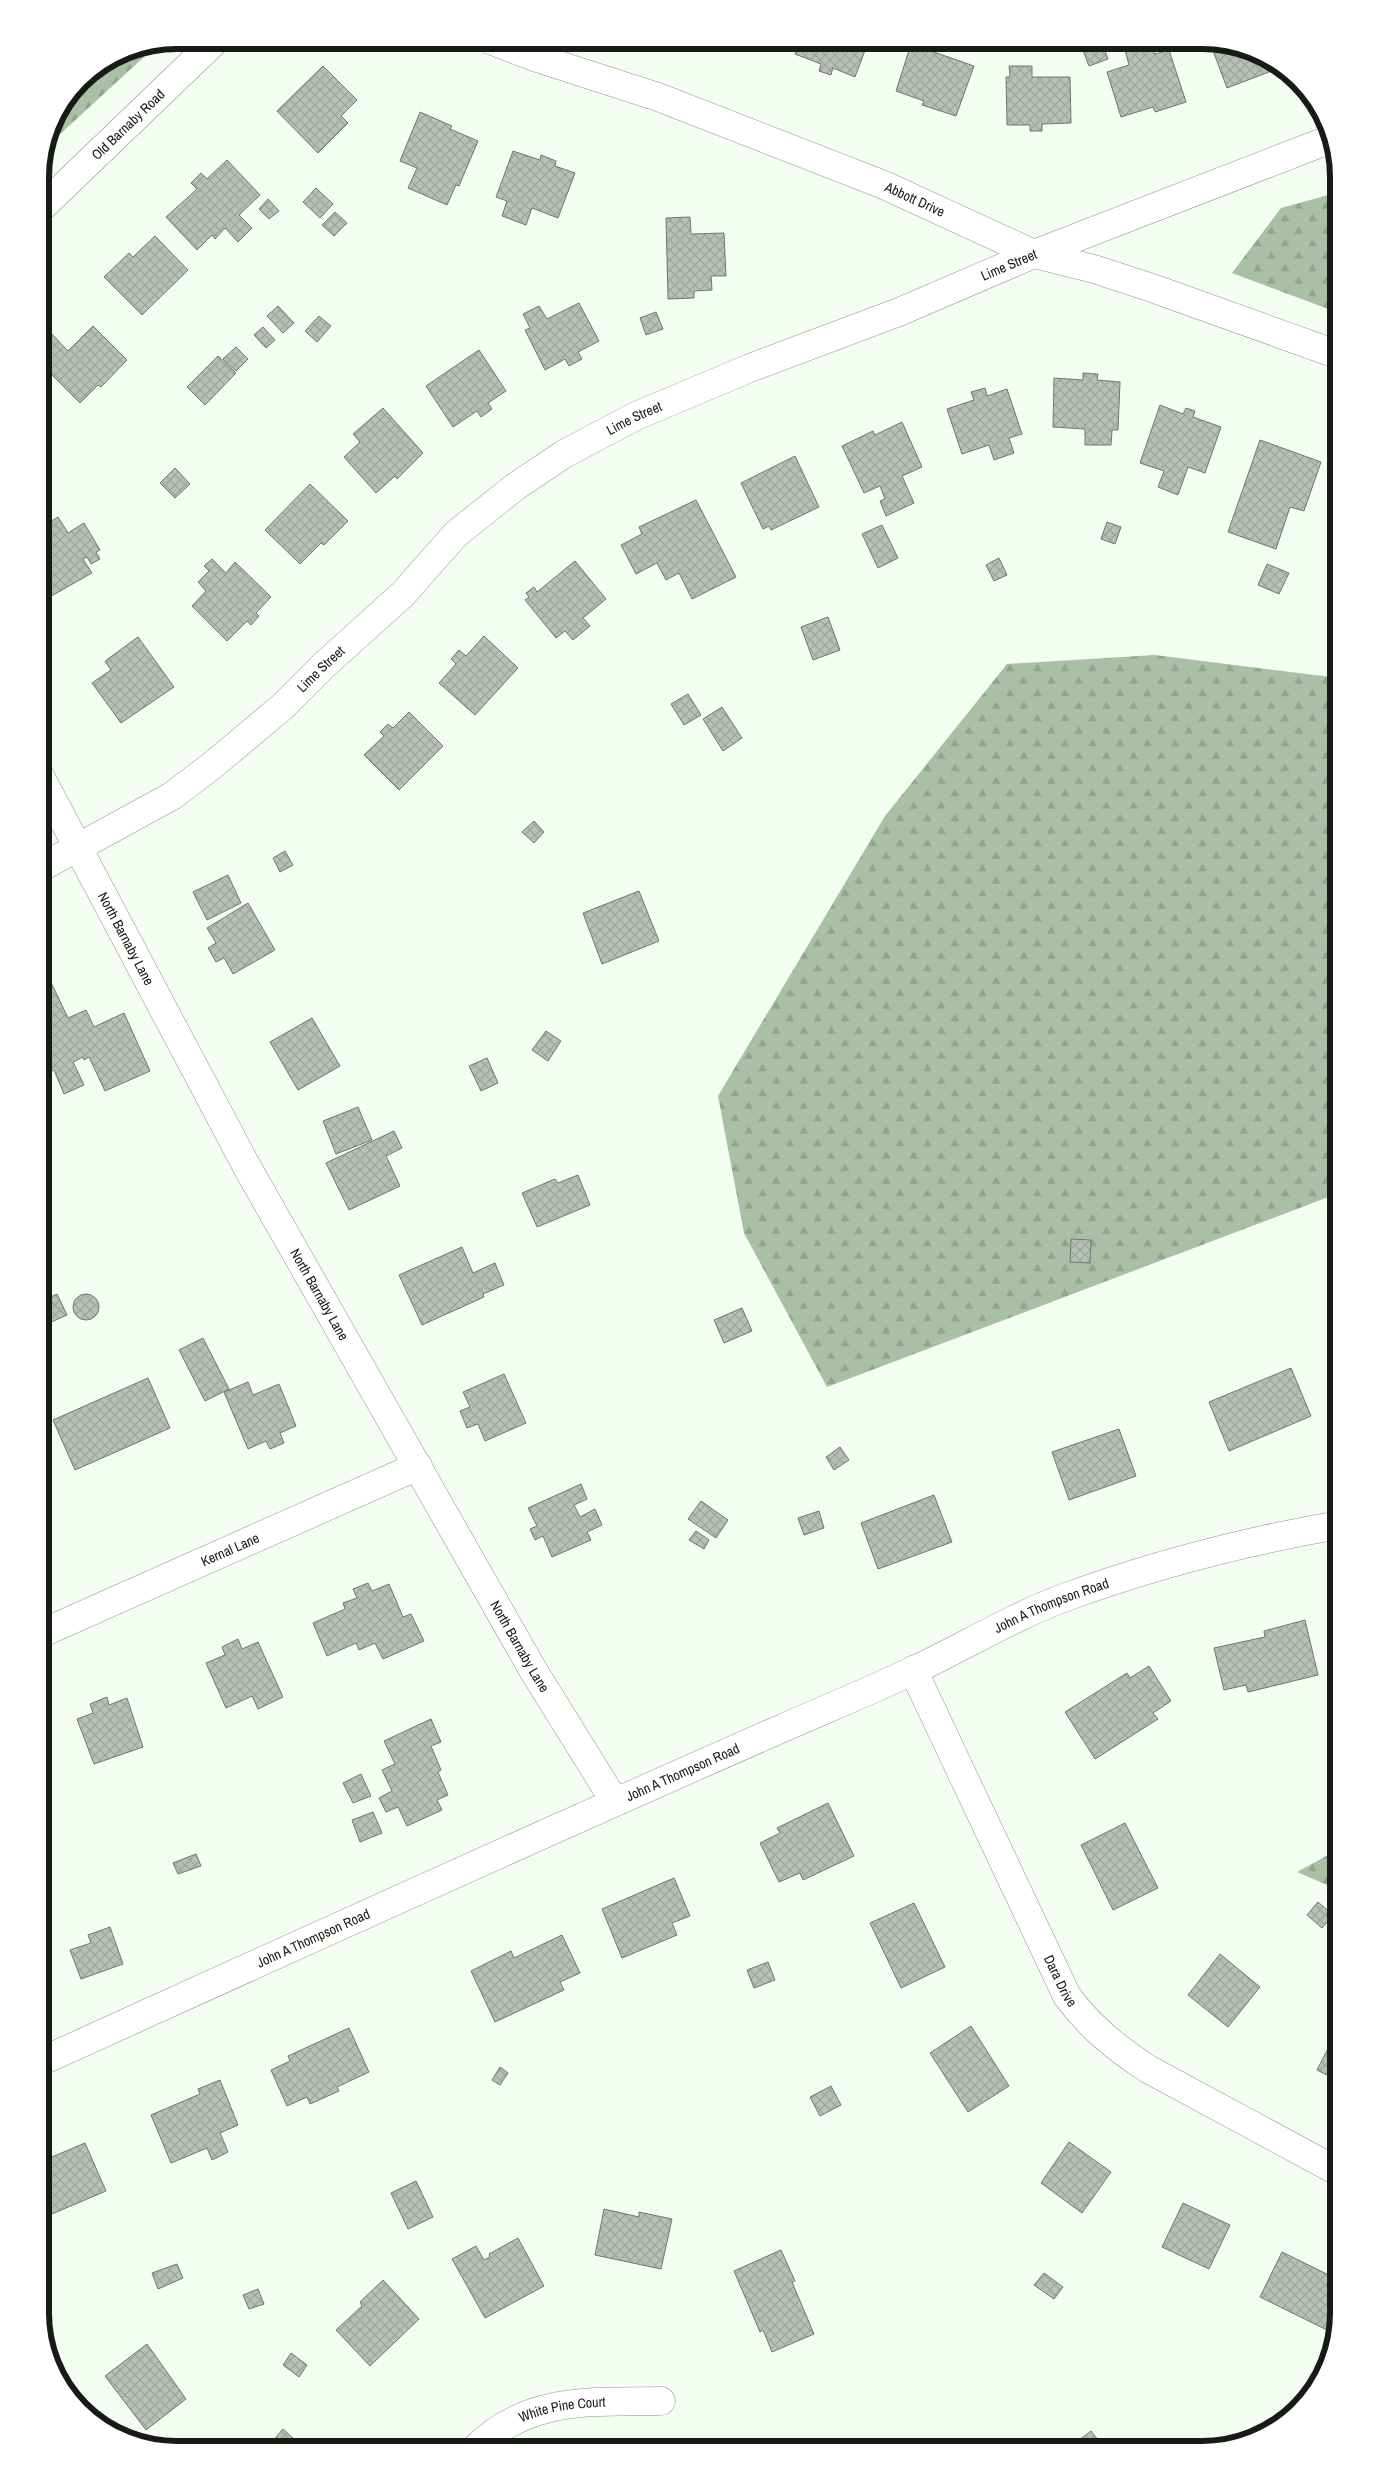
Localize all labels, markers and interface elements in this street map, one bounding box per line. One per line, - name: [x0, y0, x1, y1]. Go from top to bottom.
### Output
- street label: Old Barnaby Road: [88, 85, 168, 164]
- street label: Abbott Drive: [881, 177, 948, 221]
- street label: Lime Street: [978, 245, 1040, 285]
- street label: Lime Street: [603, 397, 665, 439]
- street label: Lime Street: [293, 642, 348, 696]
- street label: North Barnaby Lane: [94, 889, 158, 988]
- street label: North Barnaby Lane: [286, 1245, 353, 1344]
- street label: Kernal Lane: [198, 1529, 262, 1570]
- street label: John A Thompson Road: [991, 1574, 1111, 1637]
- street label: North Barnaby Lane: [486, 1597, 554, 1695]
- street label: John A Thompson Road: [623, 1739, 742, 1805]
- street label: John A Thompson Road: [254, 1905, 373, 1972]
- street label: Dara Drive: [1040, 1952, 1081, 2011]
- street label: White Pine Court: [516, 2393, 606, 2426]

